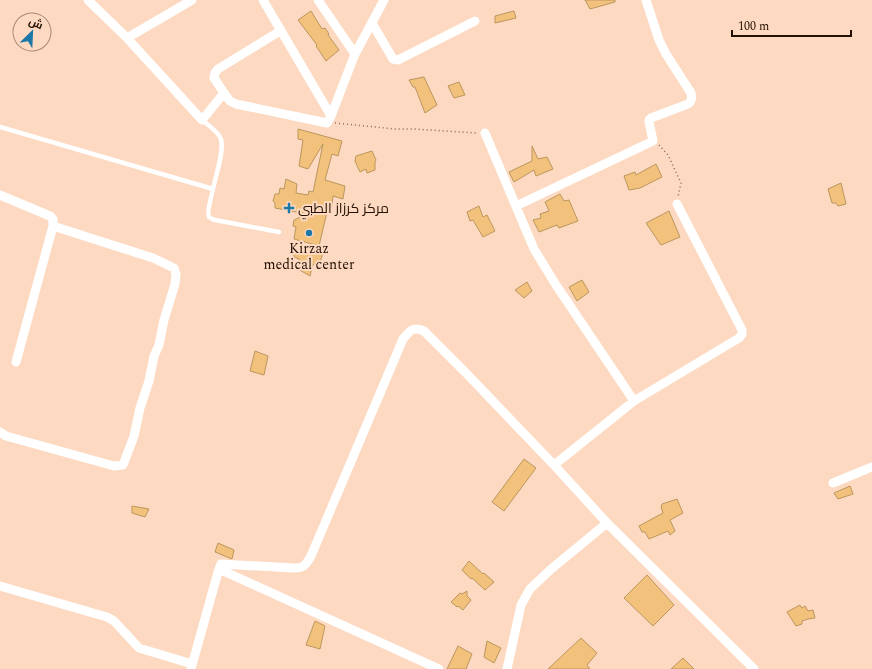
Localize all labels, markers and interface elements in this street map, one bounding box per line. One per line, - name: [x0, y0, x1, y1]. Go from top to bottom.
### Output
- north arrow: [12, 12, 52, 52]
- scale bar: [732, 12, 851, 38]
- text: ش: [26, 13, 46, 34]
- text: 100 m: [738, 17, 769, 36]
- place label: مركز كرزاز الطبي: [298, 198, 389, 220]
- marker: مركز كرزاز الطبي: [283, 202, 295, 214]
- marker: Kirzaz medical center: [304, 228, 314, 238]
- place label: Kirzaz medical center: [263, 238, 355, 275]

